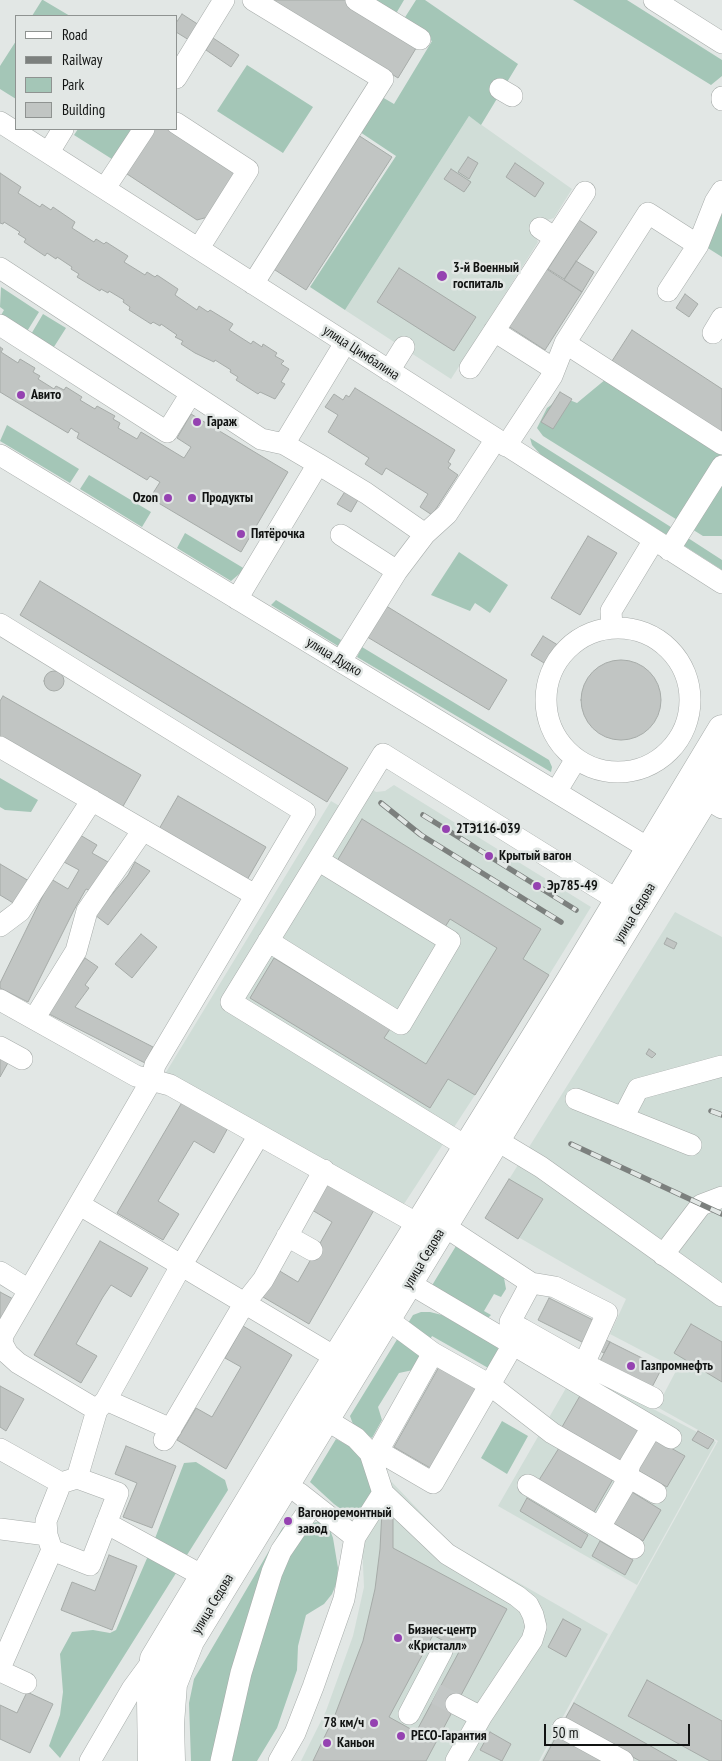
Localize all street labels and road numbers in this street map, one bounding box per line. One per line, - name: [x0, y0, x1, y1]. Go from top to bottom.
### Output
- street label: улица Цимбалина: [320, 322, 402, 384]
- street label: улица Дудко: [303, 634, 365, 680]
- street label: улица Седова: [611, 880, 659, 946]
- street label: улица Седова: [400, 1226, 448, 1292]
- street label: улица Седова: [189, 1571, 237, 1637]

